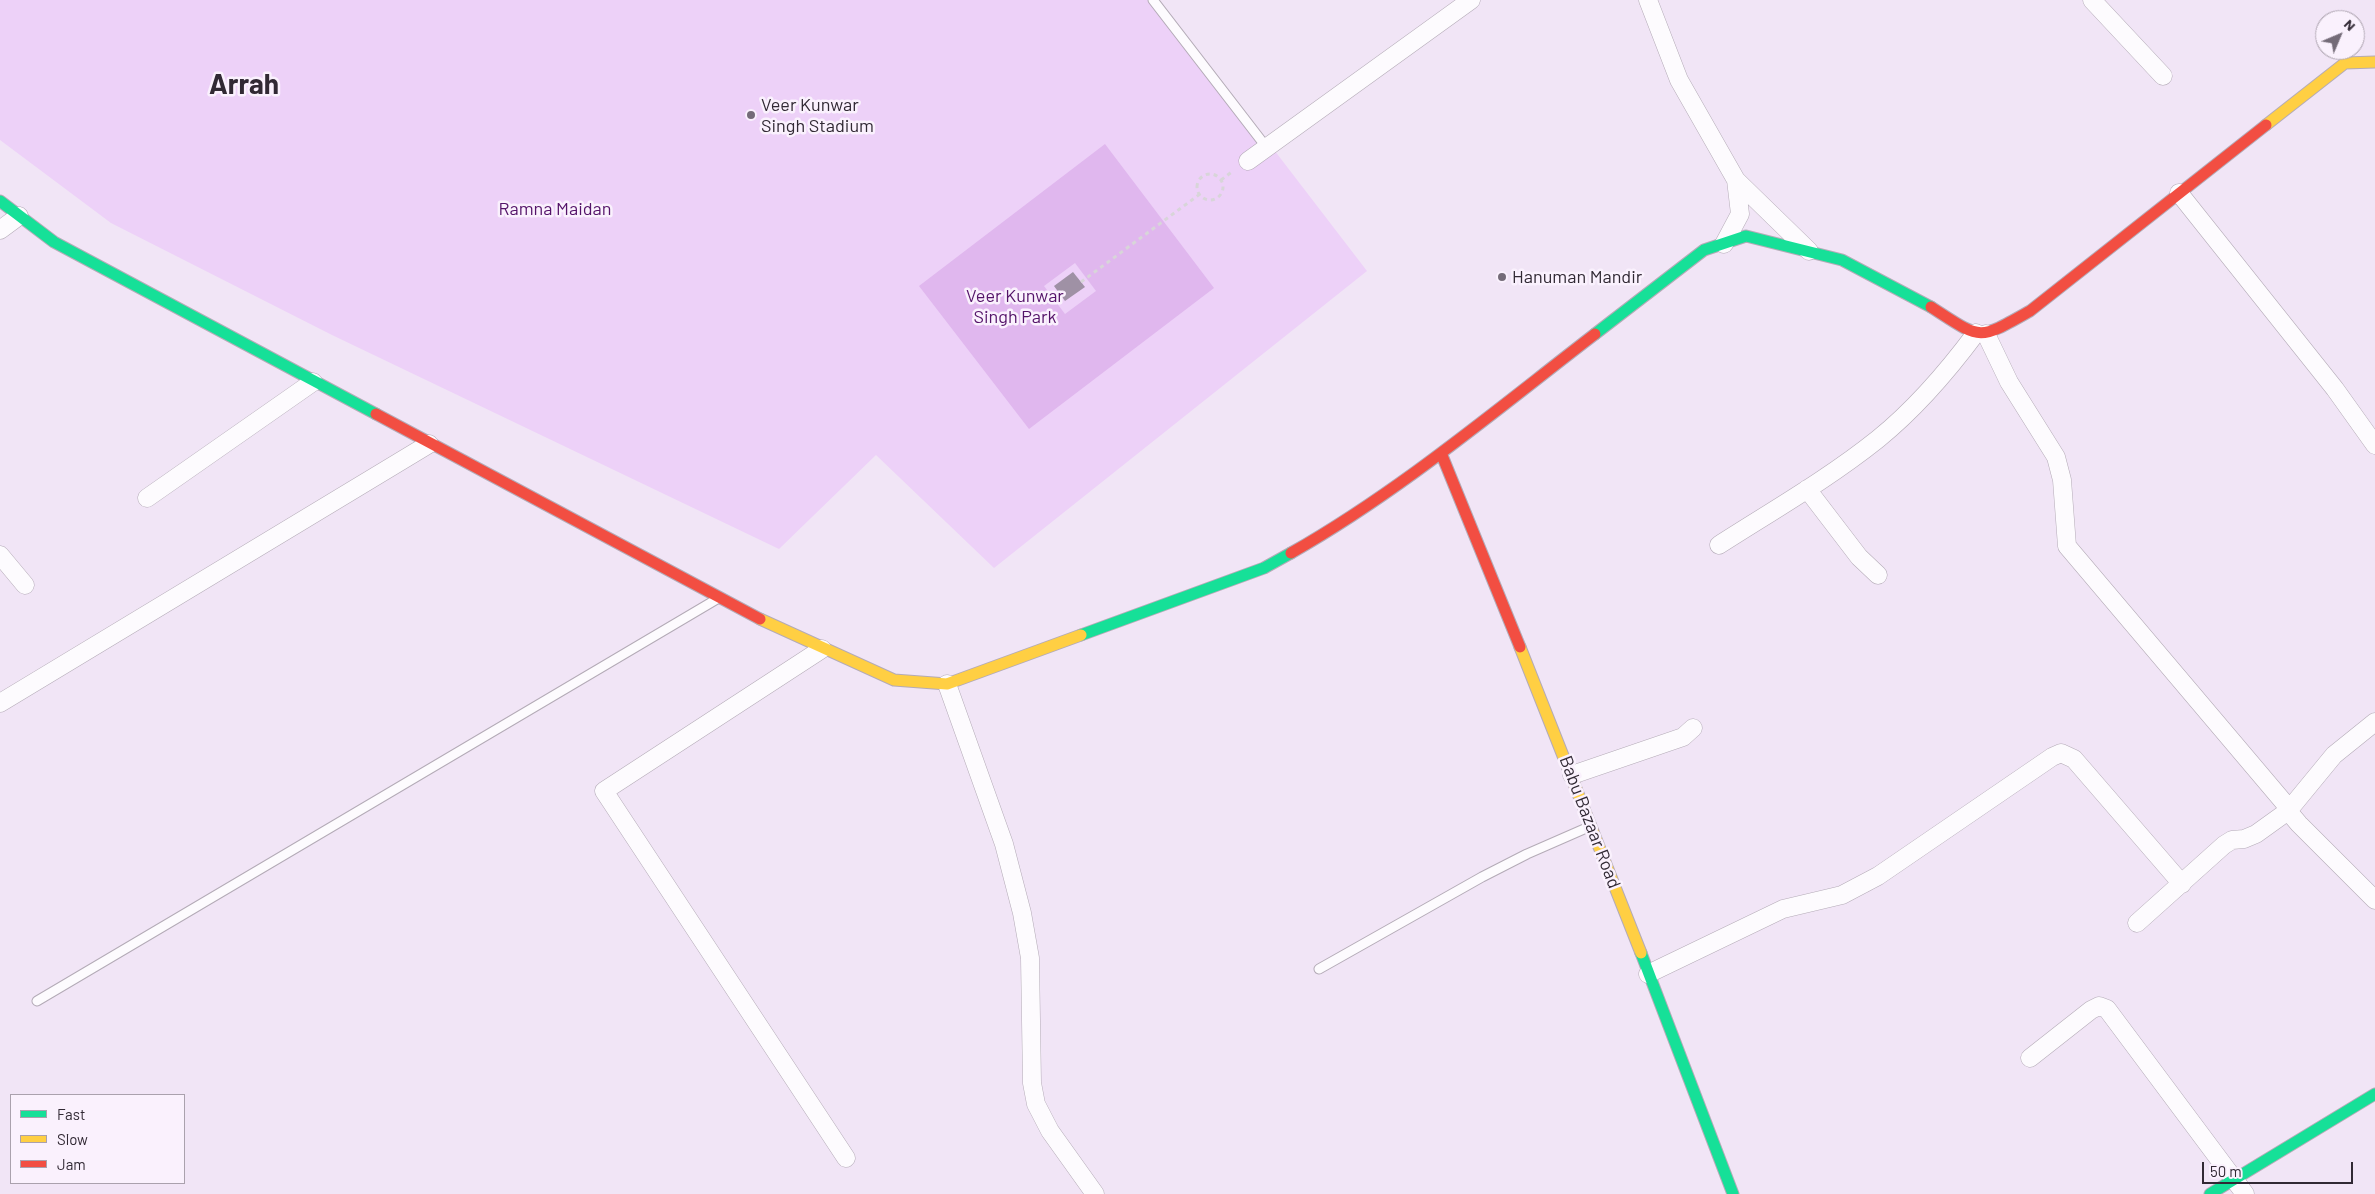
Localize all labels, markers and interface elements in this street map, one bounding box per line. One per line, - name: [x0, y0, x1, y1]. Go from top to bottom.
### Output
- north arrow: [2315, 10, 2365, 60]
- text: N: [2341, 15, 2360, 34]
- district label: Arrah: [209, 68, 279, 102]
- place label: Veer Kunwar Singh Stadium: [761, 94, 874, 136]
- marker: Veer Kunwar Singh Stadium: [745, 109, 757, 121]
- park label: Ramna Maidan: [499, 198, 611, 220]
- place label: Hanuman Mandir: [1512, 266, 1642, 288]
- marker: Hanuman Mandir: [1496, 271, 1508, 283]
- park label: Veer Kunwar Singh Park: [966, 285, 1064, 328]
- street label: Babu Bazaar Road: [1555, 753, 1625, 891]
- legend: [10, 1094, 185, 1184]
- text: Fast: [57, 1105, 85, 1123]
- text: Slow: [57, 1130, 88, 1148]
- scale bar: [2205, 1152, 2356, 1184]
- text: Jam: [57, 1155, 86, 1173]
- text: 50 m: [2210, 1162, 2242, 1180]

